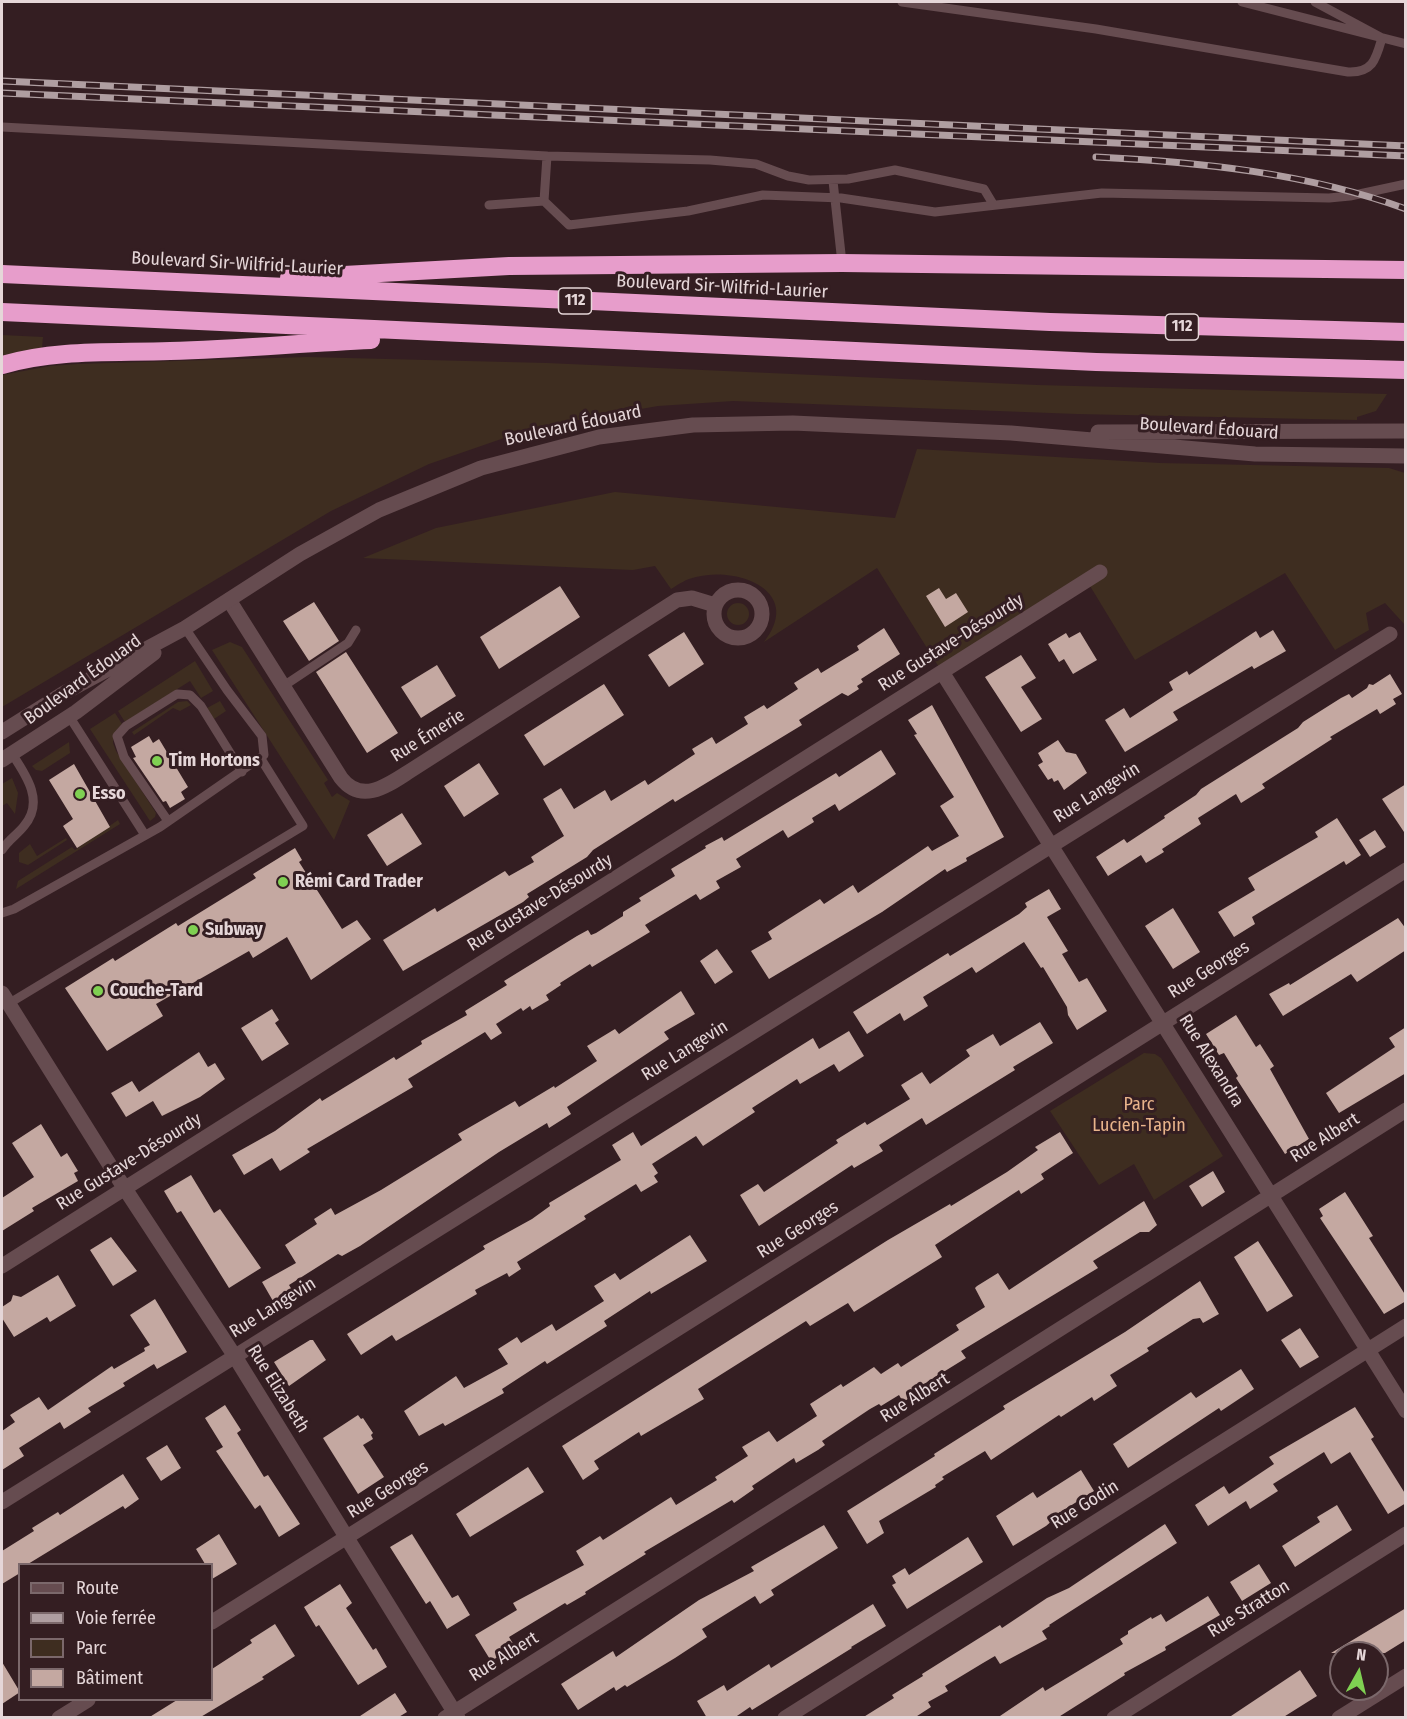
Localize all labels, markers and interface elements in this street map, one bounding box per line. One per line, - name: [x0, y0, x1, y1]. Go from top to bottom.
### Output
- street label: Boulevard Sir-Wilfrid-Laurier: [131, 248, 343, 280]
- street label: Boulevard Sir-Wilfrid-Laurier: [616, 271, 828, 303]
- road number: 112: [558, 288, 592, 314]
- road number: 112: [1166, 314, 1198, 340]
- street label: Boulevard Édouard: [503, 401, 643, 451]
- street label: Boulevard Édouard: [1139, 413, 1279, 445]
- street label: Rue Gustave-Désourdy: [875, 590, 1027, 696]
- street label: Boulevard Édouard: [20, 630, 146, 730]
- street label: Rue Émerie: [387, 705, 469, 767]
- place label: Tim Hortons: [169, 750, 260, 772]
- marker: Tim Hortons: [150, 754, 164, 768]
- street label: Rue Langevin: [1050, 758, 1144, 828]
- place label: Esso: [92, 783, 126, 805]
- marker: Esso: [73, 787, 87, 801]
- street label: Rue Gustave-Désourdy: [464, 850, 616, 956]
- place label: Rémi Card Trader: [295, 871, 423, 893]
- marker: Rémi Card Trader: [276, 875, 290, 889]
- place label: Subway: [205, 919, 263, 941]
- marker: Subway: [186, 923, 200, 937]
- street label: Rue Georges: [1164, 937, 1254, 1003]
- place label: Couche-Tard: [110, 980, 203, 1002]
- marker: Couche-Tard: [91, 984, 105, 998]
- street label: Rue Alexandra: [1174, 1011, 1248, 1111]
- street label: Rue Langevin: [638, 1016, 732, 1086]
- park label: Parc Lucien-Tapin: [1092, 1094, 1186, 1136]
- street label: Rue Albert: [1287, 1108, 1363, 1168]
- street label: Rue Gustave-Désourdy: [53, 1109, 205, 1215]
- street label: Rue Georges: [753, 1197, 843, 1263]
- street label: Rue Langevin: [226, 1273, 320, 1343]
- street label: Rue Elizabeth: [242, 1341, 314, 1437]
- street label: Rue Albert: [877, 1368, 953, 1428]
- street label: Rue Georges: [343, 1457, 433, 1523]
- street label: Rue Godin: [1047, 1476, 1123, 1534]
- legend: [18, 1563, 213, 1701]
- street label: Rue Stratton: [1204, 1575, 1294, 1643]
- text: Route: [76, 1577, 119, 1599]
- text: Voie ferrée: [76, 1607, 156, 1629]
- street label: Rue Albert: [466, 1627, 542, 1687]
- text: Parc: [76, 1637, 107, 1659]
- north arrow: [1329, 1641, 1389, 1701]
- text: N: [1355, 1645, 1367, 1665]
- text: Bâtiment: [76, 1667, 143, 1689]

